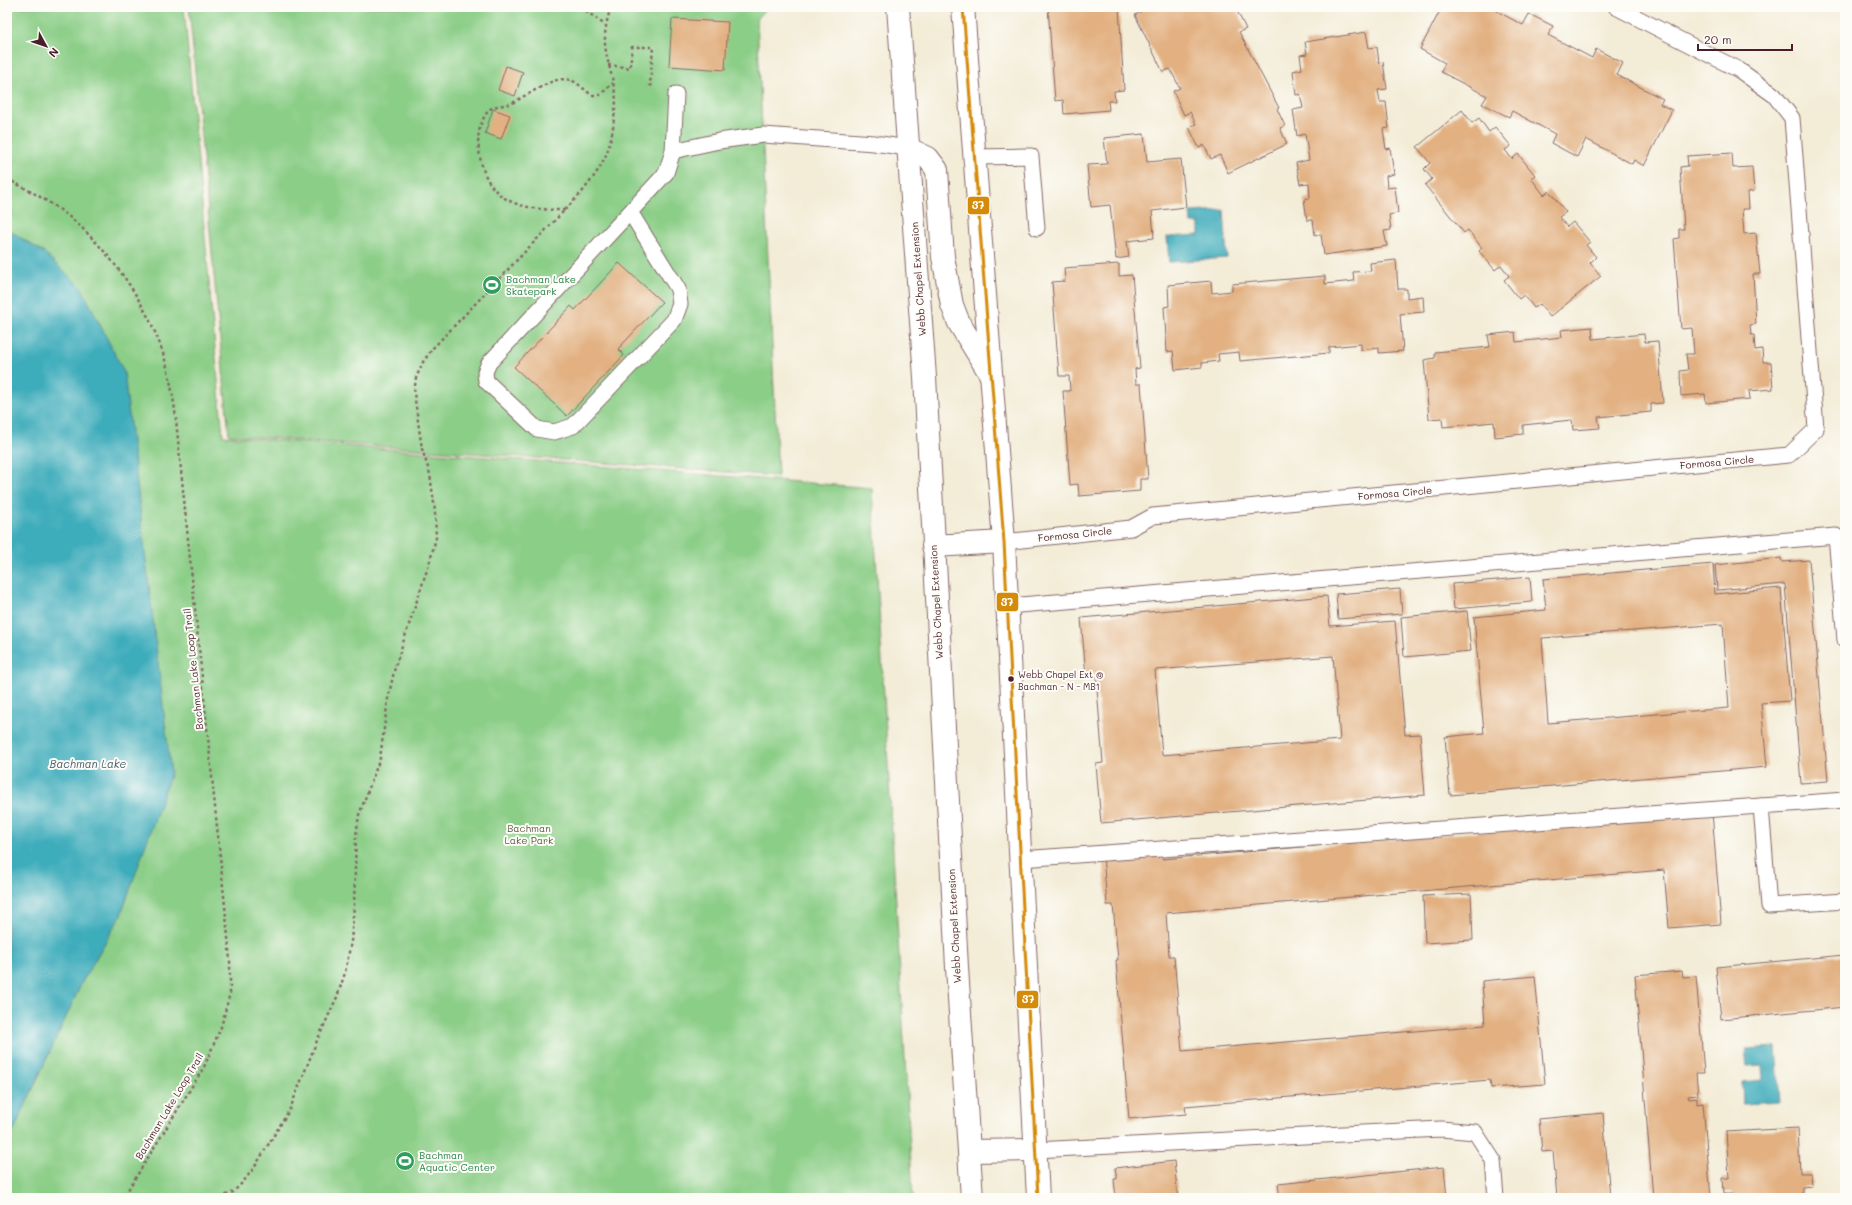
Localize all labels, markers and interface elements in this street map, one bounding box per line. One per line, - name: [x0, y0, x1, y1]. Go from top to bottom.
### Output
- north arrow: [26, 26, 66, 66]
- scale bar: [1698, 26, 1792, 52]
- text: 20 m: [1704, 31, 1732, 47]
- text: N: [46, 45, 62, 61]
- line badge: 37: [967, 196, 990, 215]
- text: 37: [972, 197, 984, 212]
- street label: Webb Chapel Extension: [907, 221, 929, 337]
- place label: Bachman Lake Skatepark: [506, 272, 576, 298]
- sports icon: Bachman Lake Skatepark: [481, 274, 503, 296]
- street label: Formosa Circle: [1679, 452, 1755, 472]
- street label: Formosa Circle: [1357, 483, 1433, 503]
- street label: Formosa Circle: [1037, 523, 1113, 545]
- street label: Webb Chapel Extension: [926, 545, 946, 659]
- line badge: 37: [996, 592, 1019, 612]
- text: 37: [1001, 594, 1013, 609]
- street label: Bachman Lake Loop Trail: [180, 608, 206, 730]
- place label: Webb Chapel Ext @ Bachman - N - MB1: [1018, 669, 1104, 692]
- marker: Webb Chapel Ext @ Bachman - N - MB1: [1006, 674, 1016, 684]
- water label: Bachman Lake: [50, 756, 127, 771]
- park label: Bachman Lake Park: [505, 821, 553, 847]
- street label: Webb Chapel Extension: [944, 869, 964, 983]
- line badge: 37: [1016, 990, 1039, 1009]
- text: 37: [1022, 991, 1034, 1006]
- street label: Bachman Lake Loop Trail: [132, 1050, 206, 1162]
- place label: Bachman Aquatic Center: [419, 1148, 495, 1174]
- sports icon: Bachman Aquatic Center: [394, 1150, 416, 1172]

